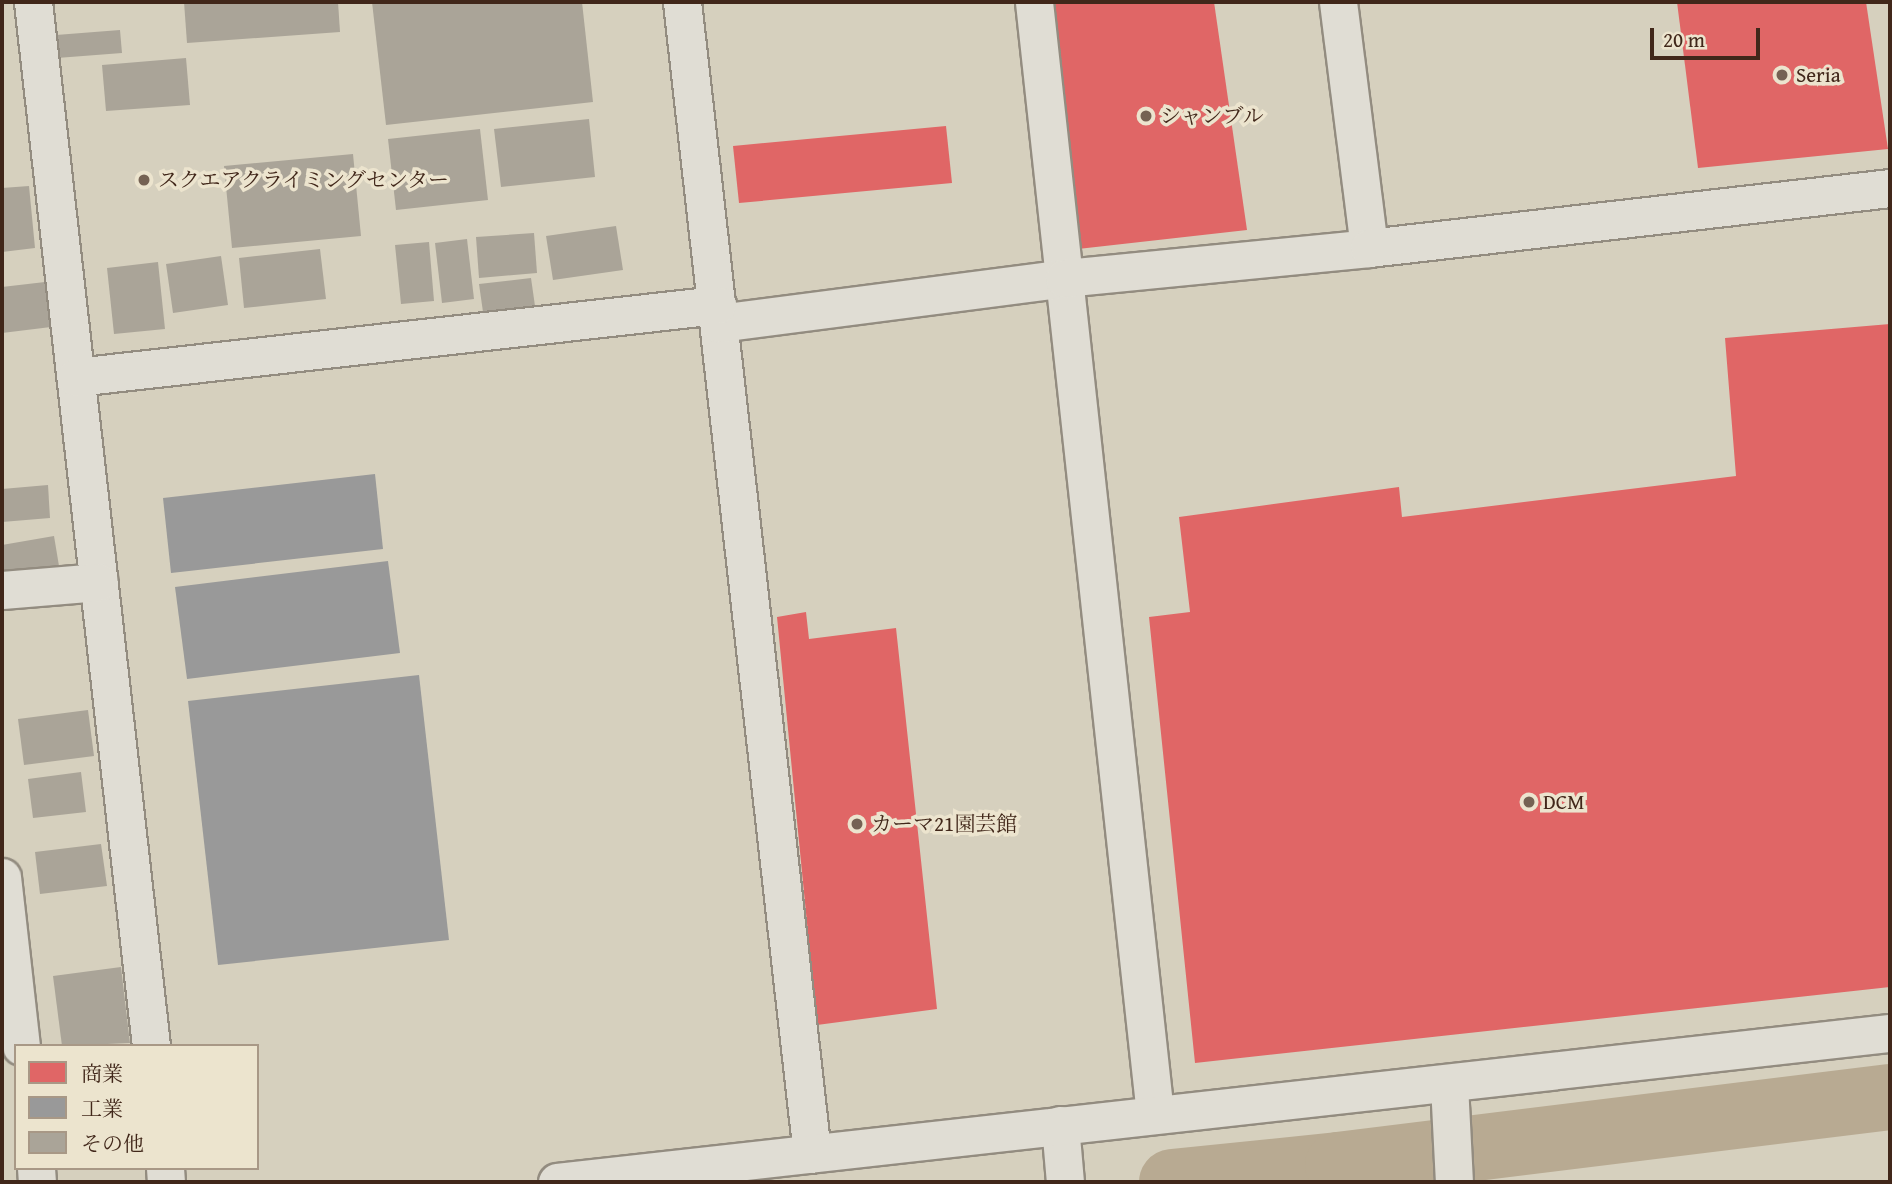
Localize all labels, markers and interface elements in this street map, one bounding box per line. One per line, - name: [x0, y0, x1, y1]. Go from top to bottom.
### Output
- scale bar: [1654, 14, 1764, 58]
- text: 20 m: [1663, 24, 1705, 55]
- place label: Seria: [1796, 62, 1841, 88]
- marker: Seria: [1774, 67, 1790, 83]
- place label: シャンブル: [1160, 103, 1265, 129]
- marker: シャンブル: [1138, 108, 1154, 124]
- place label: スクエアクライミングセンター: [158, 167, 452, 193]
- marker: スクエアクライミングセンター: [136, 172, 152, 188]
- place label: DCM: [1543, 789, 1584, 815]
- marker: DCM: [1521, 794, 1537, 810]
- place label: カーマ21園芸館: [871, 811, 1017, 837]
- marker: カーマ21園芸館: [849, 816, 865, 832]
- legend: [14, 1044, 259, 1170]
- text: 商業: [81, 1058, 123, 1089]
- text: 工業: [81, 1093, 123, 1124]
- text: その他: [81, 1128, 144, 1159]

